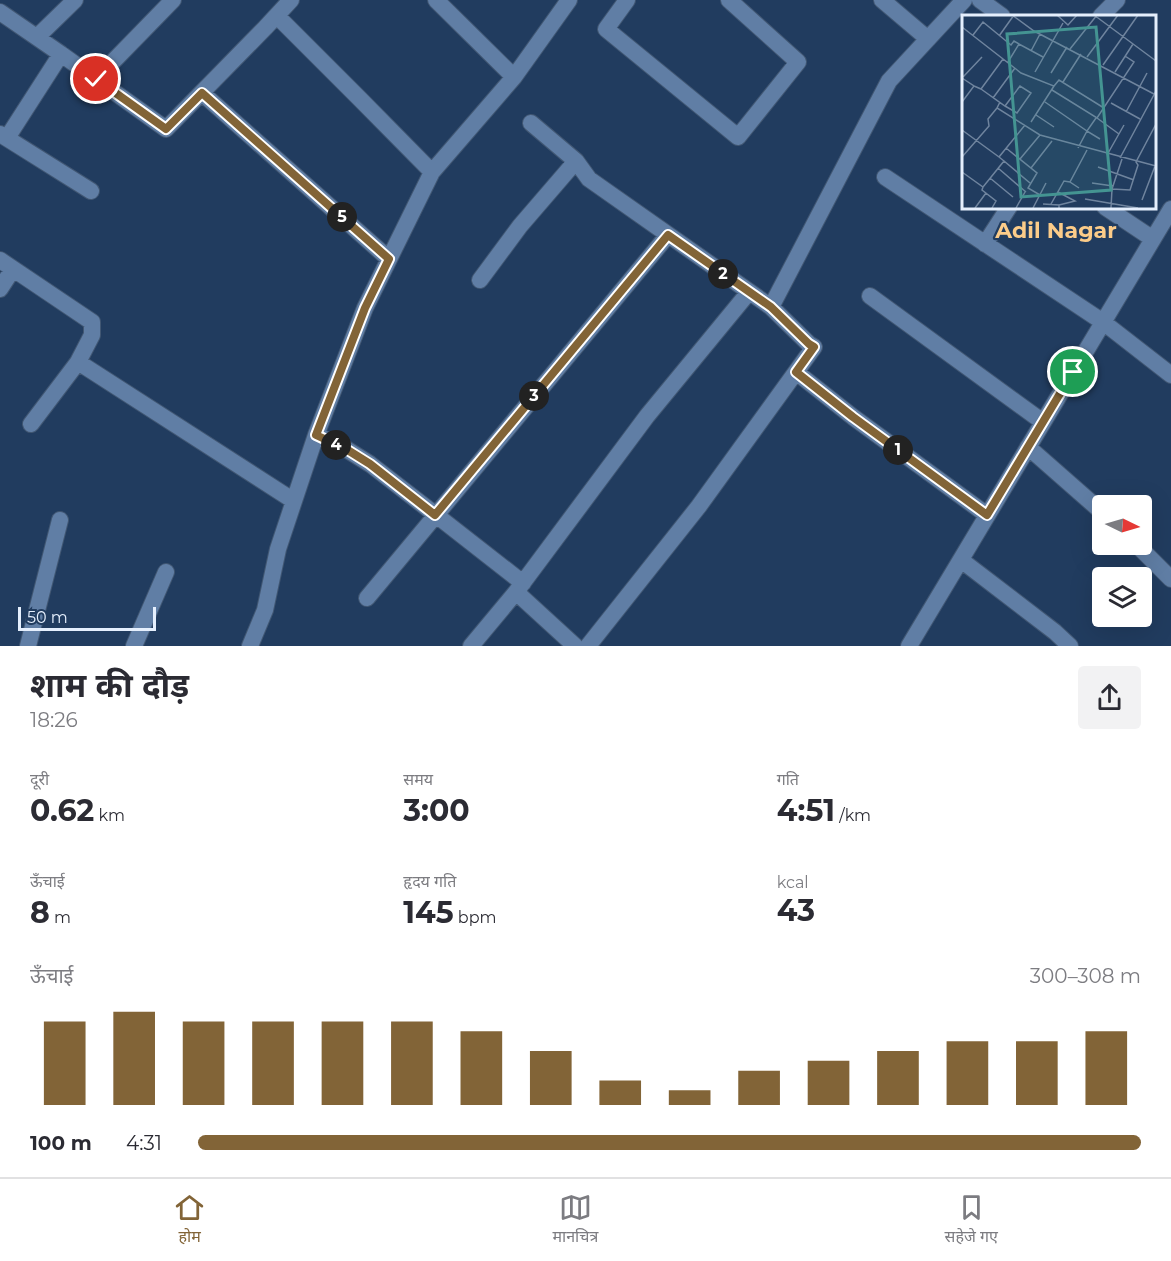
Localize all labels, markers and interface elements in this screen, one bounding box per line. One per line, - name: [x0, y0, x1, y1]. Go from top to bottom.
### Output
- inset map: [962, 15, 1156, 208]
- pin: [70, 53, 121, 104]
- icon: check: [79, 62, 112, 95]
- pin: 5: [327, 202, 357, 232]
- text: 5: [337, 207, 347, 226]
- district label: Adil Nagar: [994, 217, 1117, 244]
- pin: 2: [708, 259, 738, 289]
- text: 2: [718, 264, 728, 283]
- pin: [1047, 346, 1098, 397]
- icon: arrive: [1056, 355, 1089, 388]
- pin: 3: [519, 381, 549, 411]
- text: 3: [529, 386, 539, 405]
- pin: 4: [321, 430, 351, 460]
- text: 4: [330, 435, 342, 454]
- pin: 1: [883, 435, 913, 465]
- text: 1: [895, 440, 901, 459]
- north arrow: [1092, 495, 1152, 555]
- map controls: [1092, 495, 1152, 627]
- button: layers: [1092, 567, 1152, 627]
- scale bar: [18, 604, 156, 632]
- text: 50 m: [27, 608, 68, 627]
- text: शाम की दौड़: [30, 665, 189, 705]
- button: share: [1078, 666, 1141, 729]
- text: 18:26: [30, 708, 78, 732]
- text: दूरी: [30, 770, 49, 789]
- text: समय: [403, 770, 433, 789]
- text: गति: [777, 770, 799, 789]
- text: 0.62: [30, 792, 94, 829]
- text: 3:00: [403, 792, 470, 829]
- text: 4:51: [777, 792, 835, 829]
- text: km: [94, 806, 125, 825]
- text: /km: [835, 806, 871, 825]
- text: ऊँचाई: [30, 872, 65, 891]
- text: हृदय गति: [403, 872, 456, 891]
- text: kcal: [777, 873, 809, 892]
- text: 43: [777, 892, 815, 929]
- text: 8: [30, 894, 50, 931]
- text: 145: [403, 894, 454, 931]
- text: m: [50, 908, 71, 927]
- text: bpm: [454, 908, 496, 927]
- text: ऊँचाई: [30, 964, 73, 988]
- text: 300–308 m: [1030, 964, 1141, 988]
- text: 100 m: [30, 1131, 92, 1155]
- text: 4:31: [126, 1131, 162, 1155]
- tab: होम: [173, 1191, 206, 1249]
- tab: मानचित्र: [553, 1191, 598, 1249]
- tab: सहेजे गए: [945, 1191, 998, 1249]

